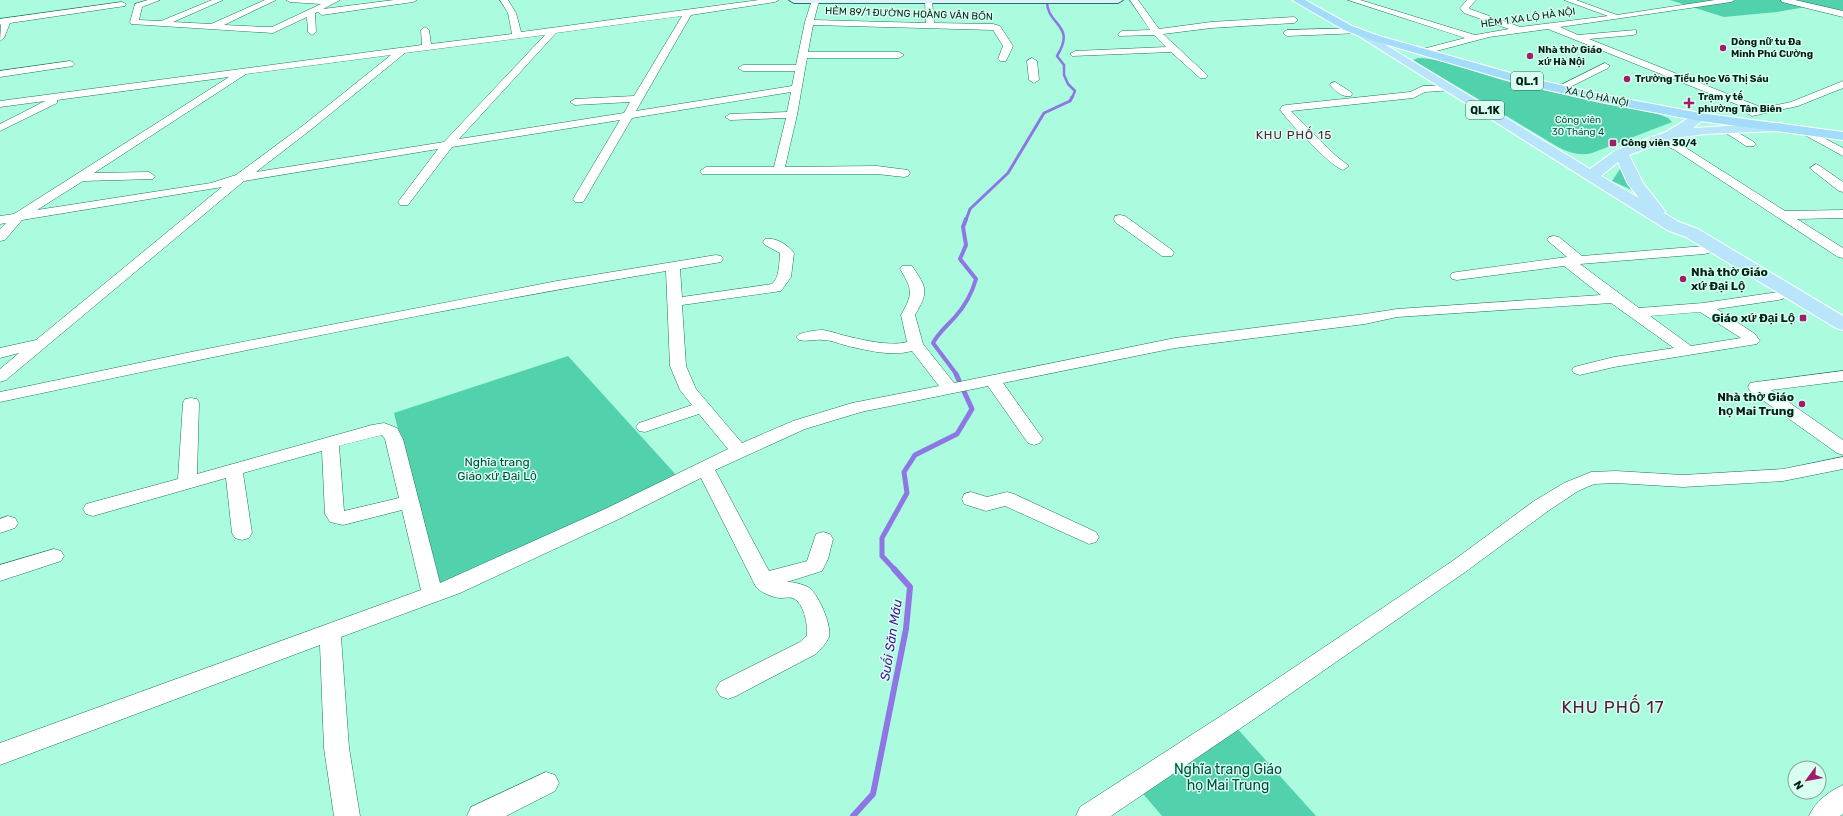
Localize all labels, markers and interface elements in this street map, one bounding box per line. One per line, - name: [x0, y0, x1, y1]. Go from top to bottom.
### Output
- street label: HẺM 89/1 ĐƯỜNG HOÀNG VĂN BỔN: [825, 4, 993, 23]
- street label: HẺM 1 XA LỘ HÀ NỘI: [1480, 4, 1576, 31]
- place label: Dòng nữ tu Đa Minh Phú Cường: [1731, 36, 1813, 60]
- marker: Dòng nữ tu Đa Minh Phú Cường: [1718, 43, 1728, 53]
- place label: Nhà thờ Giáo xứ Hà Nội: [1538, 44, 1602, 68]
- marker: Nhà thờ Giáo xứ Hà Nội: [1525, 51, 1535, 61]
- road number: QL.1: [1511, 72, 1543, 90]
- place label: Trường Tiểu học Võ Thị Sáu: [1635, 73, 1769, 85]
- marker: Trường Tiểu học Võ Thị Sáu: [1622, 74, 1632, 84]
- street label: XA LỘ HÀ NỘI: [1564, 83, 1630, 110]
- place label: Trạm y tế phường Tân Biên: [1698, 90, 1782, 115]
- marker: Trạm y tế phường Tân Biên: [1683, 97, 1695, 109]
- road number: QL.1K: [1466, 101, 1504, 119]
- park label: Công viên 30 Tháng 4: [1552, 114, 1604, 138]
- district label: KHU PHỐ 15: [1256, 126, 1332, 142]
- place label: Công viên 30/4: [1621, 137, 1697, 149]
- marker: Công viên 30/4: [1608, 138, 1618, 148]
- place label: Nhà thờ Giáo xứ Đại Lộ: [1691, 265, 1768, 293]
- marker: Nhà thờ Giáo xứ Đại Lộ: [1678, 274, 1688, 284]
- place label: Giáo xứ Đại Lộ: [1712, 311, 1795, 325]
- marker: Giáo xứ Đại Lộ: [1798, 313, 1808, 323]
- place label: Nhà thờ Giáo họ Mai Trung: [1717, 390, 1794, 418]
- marker: Nhà thờ Giáo họ Mai Trung: [1797, 399, 1807, 409]
- park label: Nghĩa trang Giáo xứ Đại Lộ: [457, 455, 537, 483]
- water label: Suối Săn Máu: [876, 598, 905, 682]
- district label: KHU PHỐ 17: [1561, 694, 1665, 717]
- north arrow: [1787, 760, 1827, 800]
- park label: Nghĩa trang Giáo họ Mai Trung: [1174, 761, 1282, 794]
- text: N: [1791, 778, 1807, 792]

